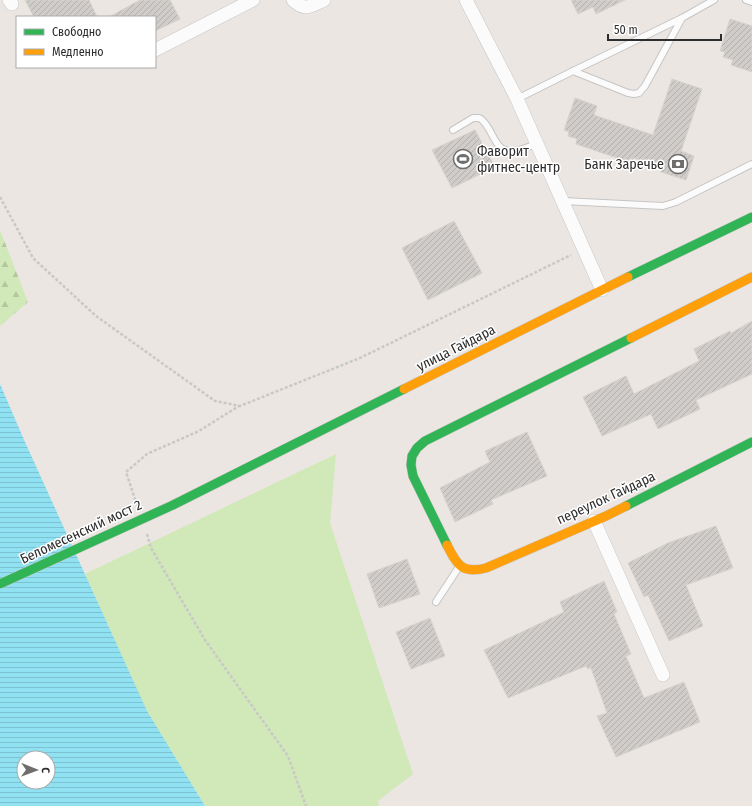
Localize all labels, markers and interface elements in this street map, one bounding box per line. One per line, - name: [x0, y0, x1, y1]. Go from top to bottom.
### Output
- legend: [16, 16, 156, 68]
- scale bar: [608, 16, 721, 42]
- text: 50 m: [614, 23, 638, 37]
- text: Свободно: [52, 25, 101, 39]
- text: Медленно: [52, 45, 104, 59]
- place label: Фаворит фитнес-центр: [477, 143, 560, 176]
- sports icon: Фаворит фитнес-центр: [452, 148, 474, 170]
- bank icon: Банк Заречье: [667, 153, 689, 175]
- place label: Банк Заречье: [584, 156, 664, 173]
- street label: улица Гайдара: [414, 321, 498, 375]
- street label: переулок Гайдара: [554, 468, 658, 528]
- street label: Беломесенский мост 2: [18, 496, 144, 568]
- north arrow: [16, 750, 56, 790]
- text: С: [39, 767, 52, 773]

